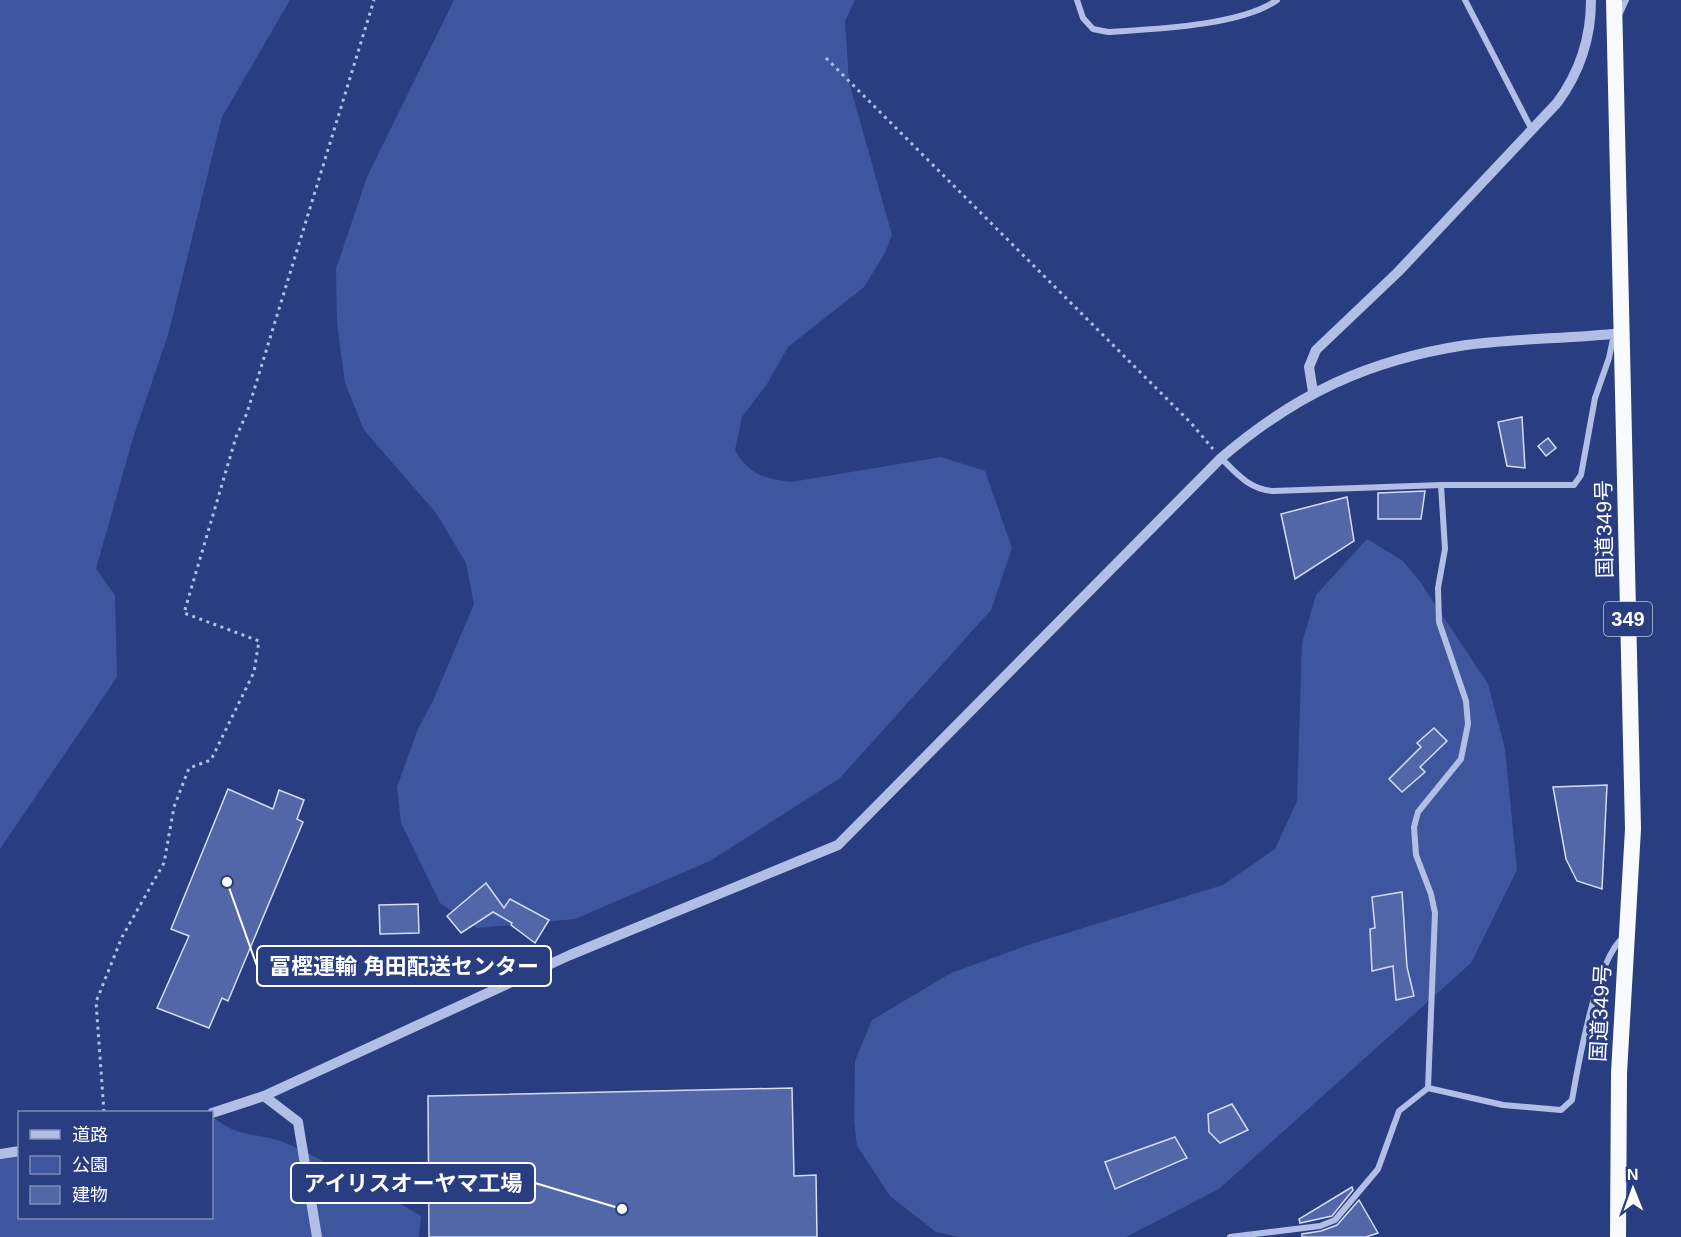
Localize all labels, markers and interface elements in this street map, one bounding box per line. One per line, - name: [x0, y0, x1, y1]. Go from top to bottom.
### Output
- street label: 国道349号: [1592, 480, 1616, 578]
- road number: 349: [1604, 602, 1652, 636]
- callout: 冨樫運輸 角田配送センター: [257, 946, 551, 986]
- text: 冨樫運輸 角田配送センター: [269, 954, 539, 979]
- street label: 国道349号: [1586, 963, 1614, 1063]
- legend: [18, 1111, 213, 1219]
- text: 道路: [72, 1125, 108, 1145]
- text: 公園: [72, 1155, 108, 1175]
- north arrow: [1603, 1159, 1663, 1219]
- callout: アイリスオーヤマ工場: [291, 1163, 535, 1203]
- text: N: [1627, 1166, 1639, 1183]
- text: アイリスオーヤマ工場: [304, 1171, 522, 1196]
- text: 建物: [72, 1185, 108, 1205]

